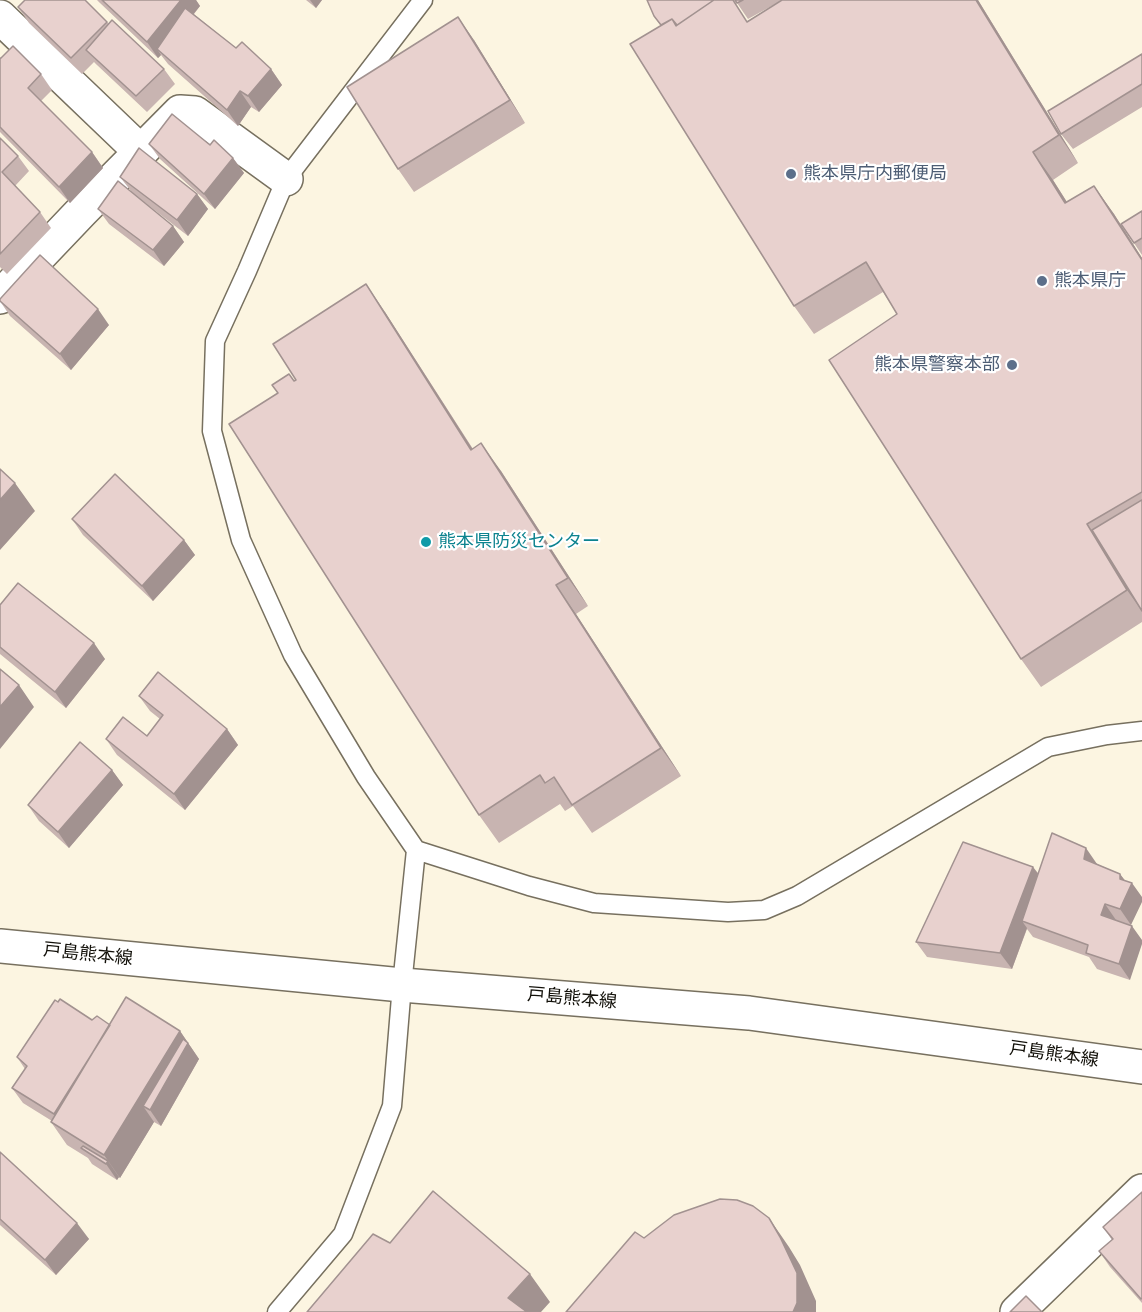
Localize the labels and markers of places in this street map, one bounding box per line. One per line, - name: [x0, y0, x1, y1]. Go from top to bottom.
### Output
- place label: 熊本県庁内郵便局: [803, 163, 947, 185]
- marker: 熊本県庁内郵便局: [784, 167, 798, 181]
- place label: 熊本県庁: [1054, 270, 1126, 292]
- marker: 熊本県庁: [1035, 274, 1049, 288]
- place label: 熊本県警察本部: [874, 354, 1000, 376]
- marker: 熊本県警察本部: [1005, 358, 1019, 372]
- place label: 熊本県防災センター: [438, 531, 600, 553]
- marker: 熊本県防災センター: [419, 535, 433, 549]

